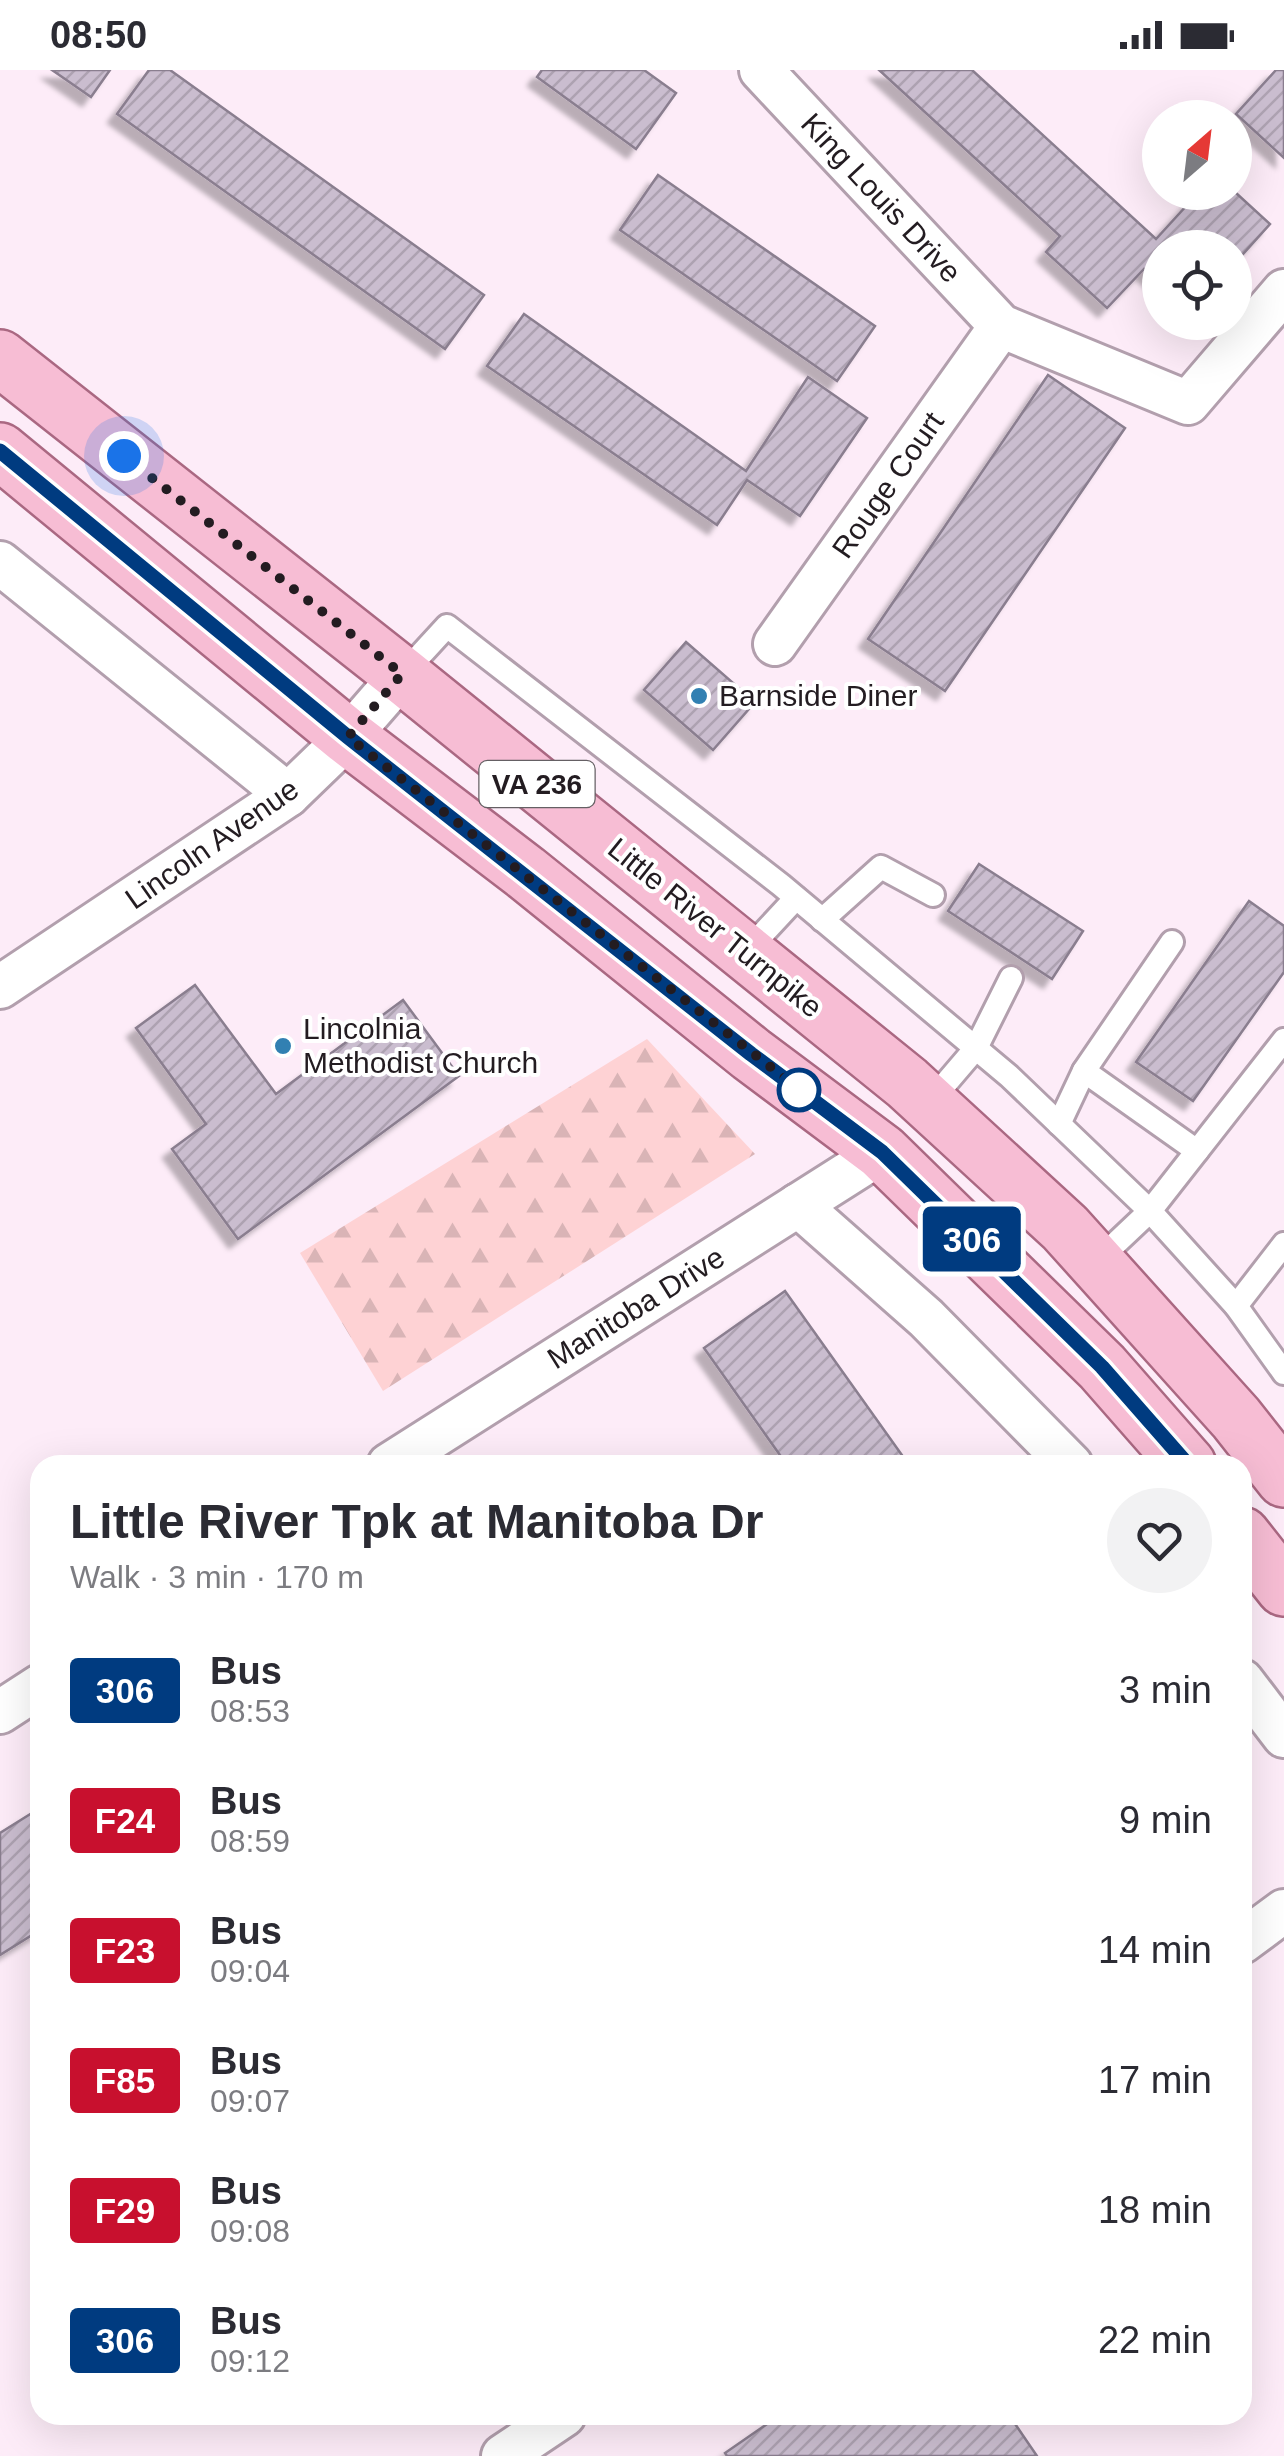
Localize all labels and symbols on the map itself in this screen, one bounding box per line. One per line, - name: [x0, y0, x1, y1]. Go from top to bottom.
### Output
- north arrow: [1142, 100, 1252, 210]
- street label: King Louis Drive: [795, 107, 968, 289]
- street label: Rouge Court: [825, 405, 950, 564]
- your location: [99, 431, 149, 481]
- place label: Barnside Diner: [719, 679, 917, 712]
- marker: Barnside Diner: [688, 685, 710, 707]
- road number: VA 236: [480, 761, 594, 807]
- street label: Lincoln Avenue: [119, 772, 304, 915]
- street label: Little River Turnpike: [602, 831, 829, 1024]
- place label: Lincolnia Methodist Church: [303, 1012, 538, 1079]
- marker: Lincolnia Methodist Church: [272, 1035, 294, 1057]
- unlabelled marker: [778, 1069, 820, 1111]
- line badge: 306: [914, 1206, 1030, 1272]
- street label: Manitoba Drive: [541, 1240, 730, 1375]

